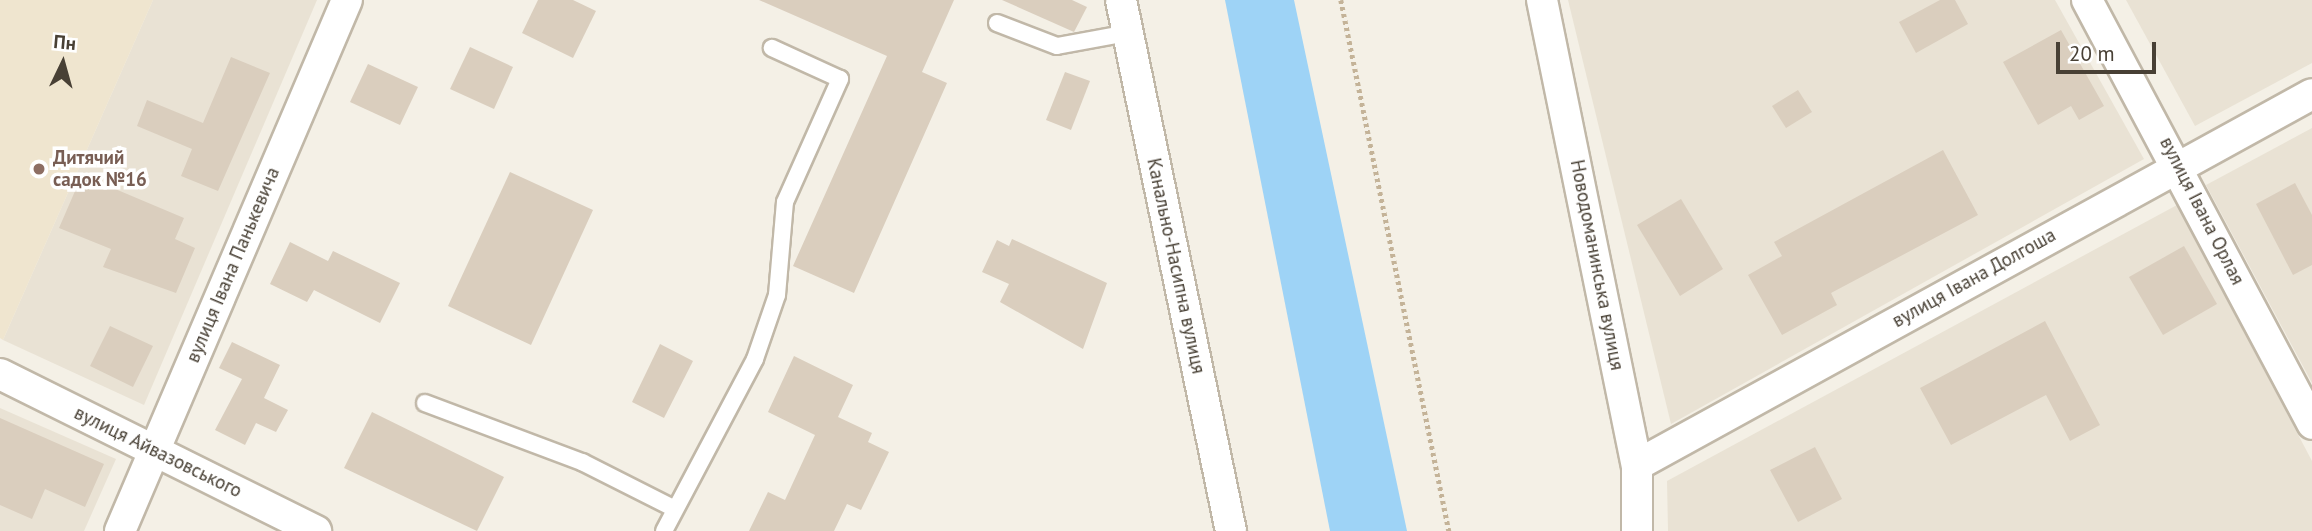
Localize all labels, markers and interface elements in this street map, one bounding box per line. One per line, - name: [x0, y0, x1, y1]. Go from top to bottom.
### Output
- north arrow: [28, 28, 98, 98]
- scale bar: [2060, 28, 2160, 72]
- text: Пн: [53, 29, 77, 55]
- text: 20 m: [2069, 40, 2115, 67]
- street label: вулиця Івана Орлая: [2155, 133, 2249, 289]
- place label: Дитячий садок №16: [53, 147, 147, 191]
- street label: Канально-Насипна вулиця: [1142, 156, 1210, 376]
- street label: Новодоманинська вулиця: [1565, 158, 1629, 372]
- marker: Дитячий садок №16: [31, 161, 47, 177]
- street label: вулиця Івана Панькевича: [182, 164, 284, 366]
- street label: вулиця Івана Долгоша: [1888, 223, 2060, 333]
- street label: вулиця Айвазовського: [70, 401, 246, 503]

